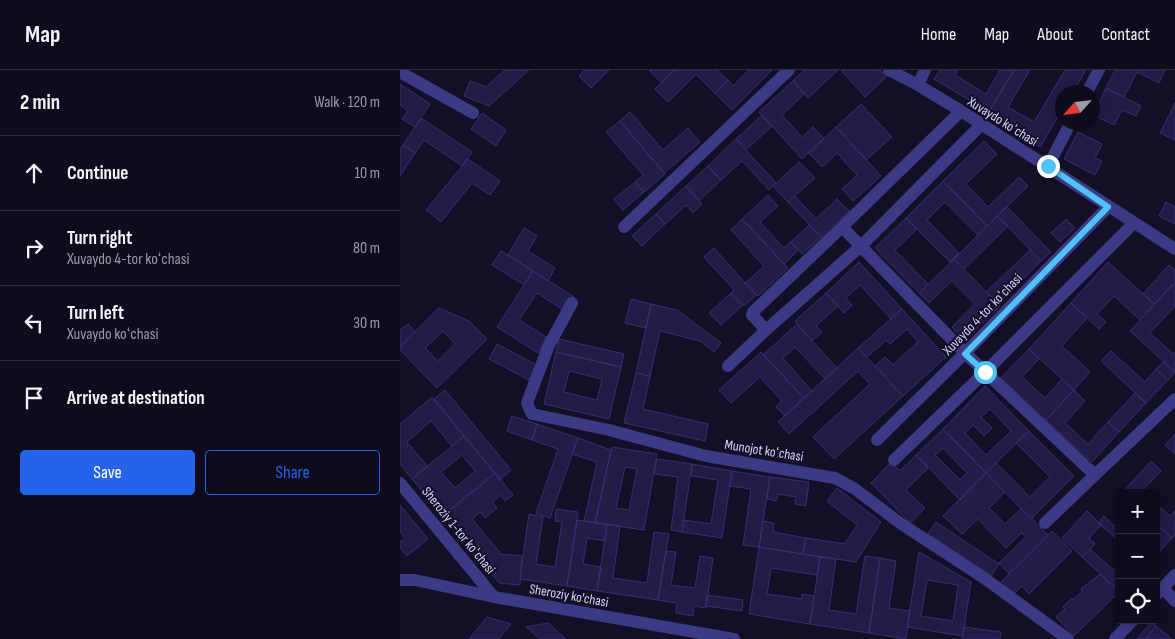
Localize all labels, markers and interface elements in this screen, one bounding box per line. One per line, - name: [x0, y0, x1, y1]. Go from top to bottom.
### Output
- text: Map: [25, 20, 60, 49]
- text: Home: [921, 24, 956, 45]
- text: Map: [984, 24, 1009, 45]
- text: About: [1037, 24, 1073, 45]
- text: Contact: [1101, 24, 1150, 45]
- north arrow: [1055, 85, 1100, 130]
- text: 2 min: [20, 90, 60, 115]
- street label: Xuvaydo koʻchasi: [963, 92, 1041, 150]
- text: Walk · 120 m: [314, 93, 380, 112]
- route end: [1037, 155, 1060, 178]
- icon: ahead: [20, 159, 48, 187]
- text: Continue: [67, 162, 128, 185]
- text: 10 m: [354, 164, 380, 183]
- text: Turn right: [67, 227, 132, 250]
- icon: right: [20, 234, 48, 262]
- text: 80 m: [353, 239, 380, 258]
- text: Xuvaydo 4-tor koʻchasi: [67, 250, 190, 269]
- street label: Xuvaydo 4-tor koʻchasi: [938, 270, 1026, 360]
- text: Turn left: [67, 302, 124, 325]
- icon: left: [20, 309, 48, 337]
- text: 30 m: [353, 314, 380, 333]
- text: Xuvaydo koʻchasi: [67, 325, 158, 344]
- route start: [974, 361, 997, 384]
- icon: arrive: [20, 384, 48, 412]
- text: Arrive at destination: [67, 387, 205, 410]
- street label: Munojot koʻchasi: [723, 436, 804, 465]
- button: Save: [20, 450, 195, 495]
- button: Share: [205, 450, 380, 495]
- street label: Sheroziy 1-tor koʻchasi: [418, 483, 499, 577]
- map controls: [1115, 489, 1160, 624]
- button: +: [1115, 489, 1160, 534]
- button: −: [1115, 534, 1160, 579]
- button: locate: [1115, 579, 1160, 624]
- street label: Sheroziy ko'chasi: [528, 580, 610, 611]

